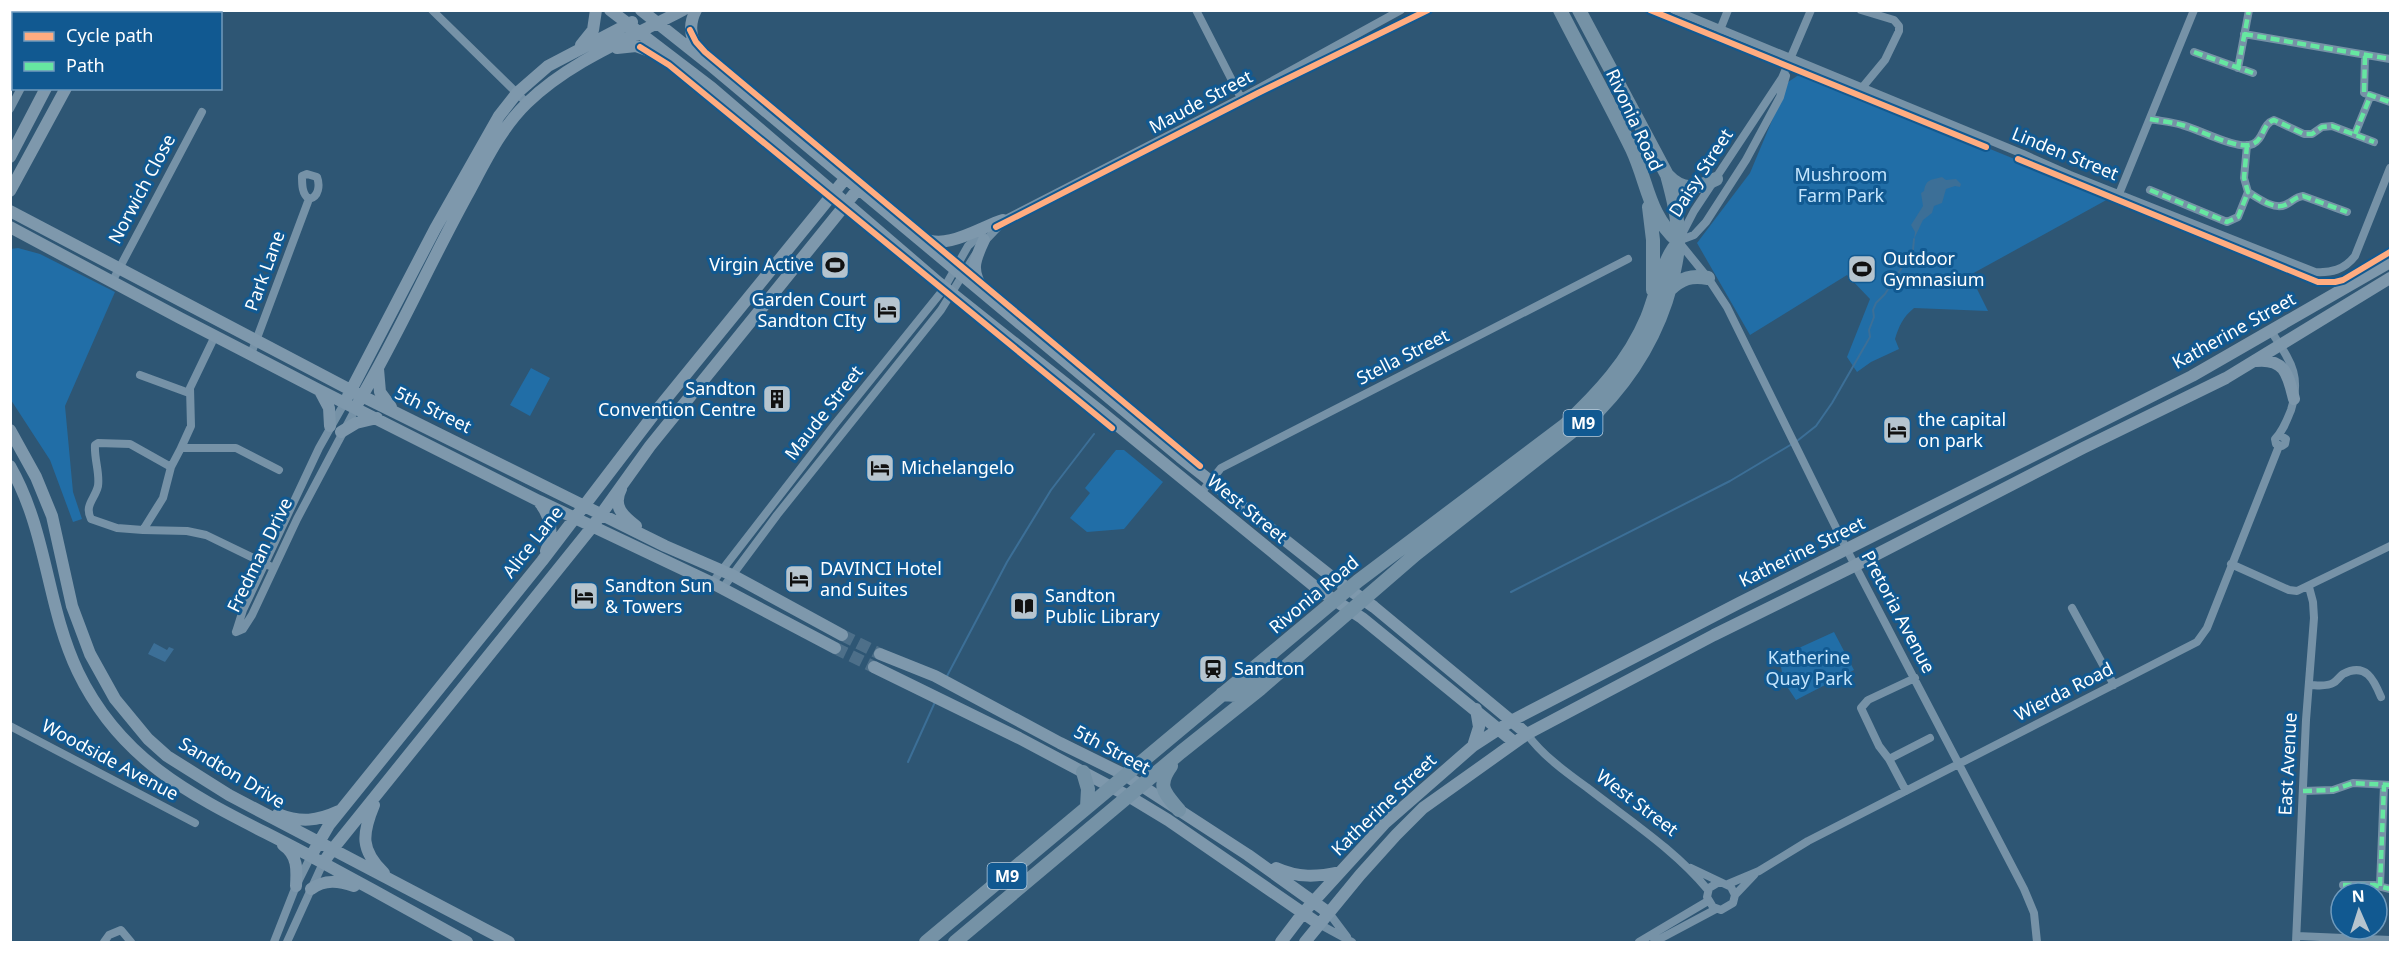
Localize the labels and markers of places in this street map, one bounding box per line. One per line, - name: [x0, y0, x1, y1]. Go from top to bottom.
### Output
- place label: Outdoor Gymnasium: [1883, 246, 1985, 291]
- sports icon: Virgin Active: [819, 249, 851, 281]
- place label: Virgin Active: [709, 252, 814, 276]
- sports icon: Outdoor Gymnasium: [1846, 253, 1878, 285]
- place label: Garden Court Sandton CIty: [751, 287, 867, 332]
- hotel icon: Garden Court Sandton CIty: [871, 294, 903, 326]
- place label: Sandton Convention Centre: [598, 376, 756, 421]
- building icon: Sandton Convention Centre: [761, 383, 793, 415]
- place label: the capital on park: [1918, 407, 2006, 452]
- hotel icon: the capital on park: [1881, 414, 1913, 446]
- hotel icon: Michelangelo: [864, 452, 896, 484]
- place label: Michelangelo: [901, 455, 1015, 479]
- place label: DAVINCI Hotel and Suites: [820, 556, 942, 601]
- hotel icon: DAVINCI Hotel and Suites: [783, 563, 815, 595]
- place label: Sandton Sun & Towers: [605, 573, 713, 618]
- hotel icon: Sandton Sun & Towers: [568, 580, 600, 612]
- place label: Sandton Public Library: [1045, 583, 1160, 628]
- library icon: Sandton Public Library: [1008, 590, 1040, 622]
- station icon: Sandton: [1197, 653, 1229, 685]
- place label: Sandton: [1234, 656, 1305, 680]

